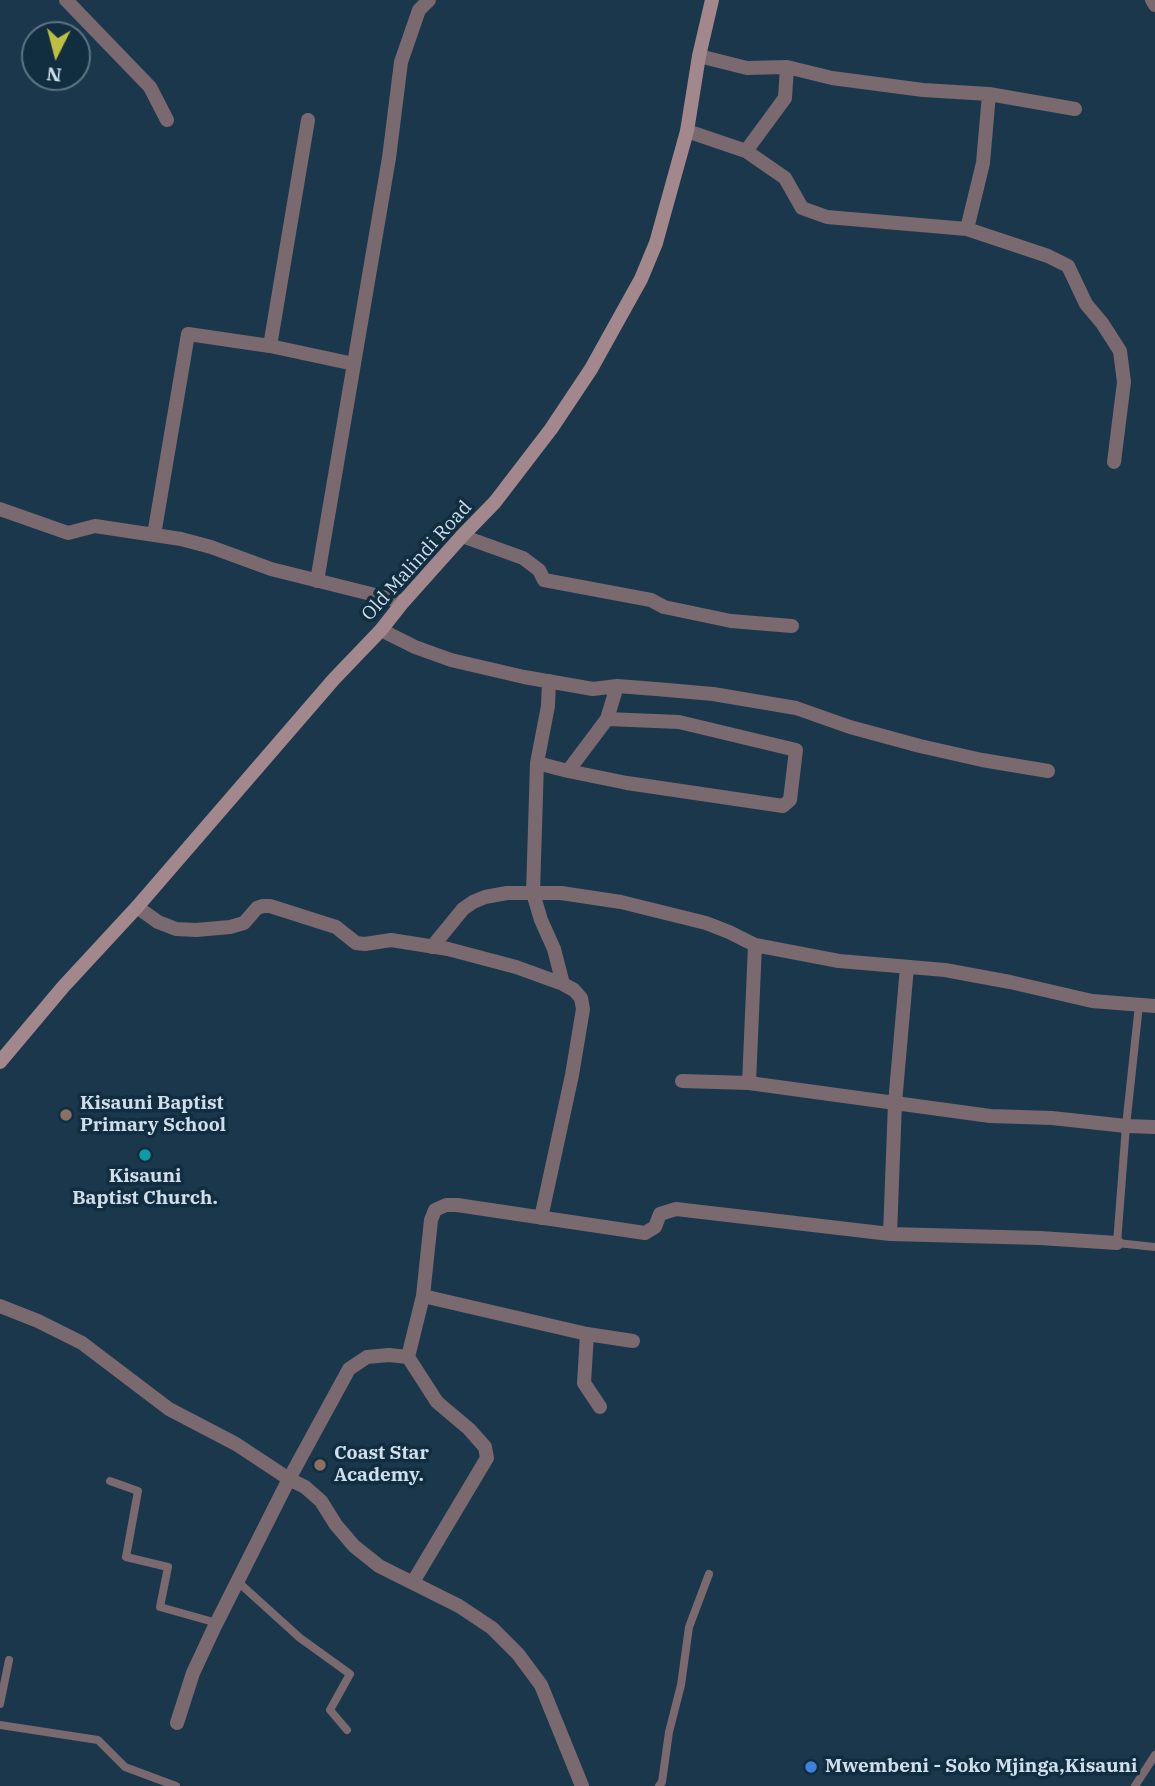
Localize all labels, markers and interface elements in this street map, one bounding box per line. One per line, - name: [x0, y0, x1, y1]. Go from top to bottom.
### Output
- north arrow: [21, 21, 91, 91]
- text: N: [45, 62, 63, 88]
- street label: Old Malindi Road: [357, 496, 477, 626]
- place label: Kisauni Baptist Primary School: [80, 1093, 226, 1137]
- marker: Kisauni Baptist Primary School: [58, 1107, 74, 1123]
- marker: Kisauni Baptist Church.: [137, 1147, 153, 1163]
- place label: Kisauni Baptist Church.: [72, 1166, 218, 1210]
- place label: Coast Star Academy.: [334, 1443, 429, 1487]
- marker: Coast Star Academy.: [312, 1457, 328, 1473]
- place label: Mwembeni - Soko Mjinga,Kisauni: [825, 1756, 1137, 1778]
- marker: Mwembeni - Soko Mjinga,Kisauni: [803, 1759, 819, 1775]

